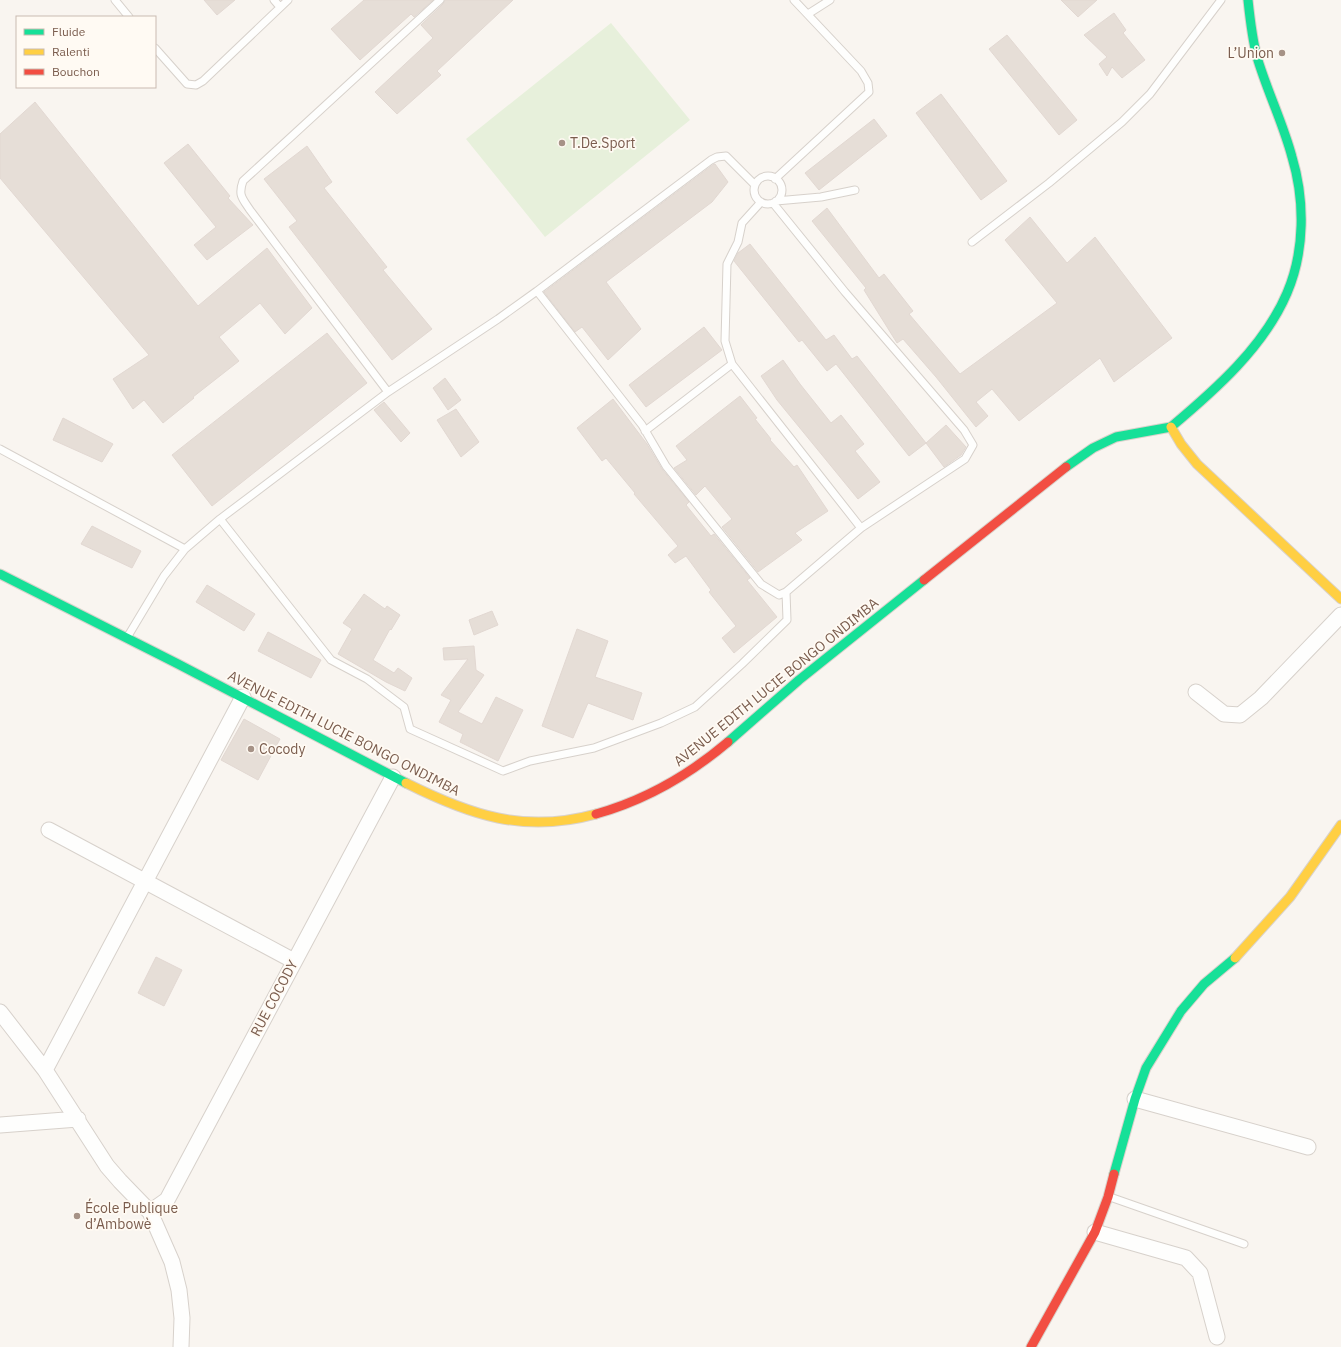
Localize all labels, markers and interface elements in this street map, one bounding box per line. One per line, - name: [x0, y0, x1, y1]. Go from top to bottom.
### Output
- legend: [16, 16, 156, 88]
- text: Fluide: [52, 24, 86, 39]
- text: Ralenti: [52, 44, 90, 59]
- place label: L’Union: [1227, 44, 1274, 62]
- marker: L’Union: [1277, 48, 1287, 58]
- text: Bouchon: [52, 64, 100, 79]
- place label: T.De.Sport: [570, 134, 636, 152]
- marker: T.De.Sport: [557, 138, 567, 148]
- street label: AVENUE EDITH LUCIE BONGO ONDIMBA: [670, 594, 882, 770]
- street label: AVENUE EDITH LUCIE BONGO ONDIMBA: [225, 666, 463, 800]
- place label: Cocody: [259, 740, 305, 758]
- marker: Cocody: [246, 744, 256, 754]
- street label: RUE COCODY: [246, 956, 302, 1039]
- place label: École Publique d’Ambowè: [85, 1198, 179, 1233]
- marker: École Publique d’Ambowè: [72, 1211, 82, 1221]

